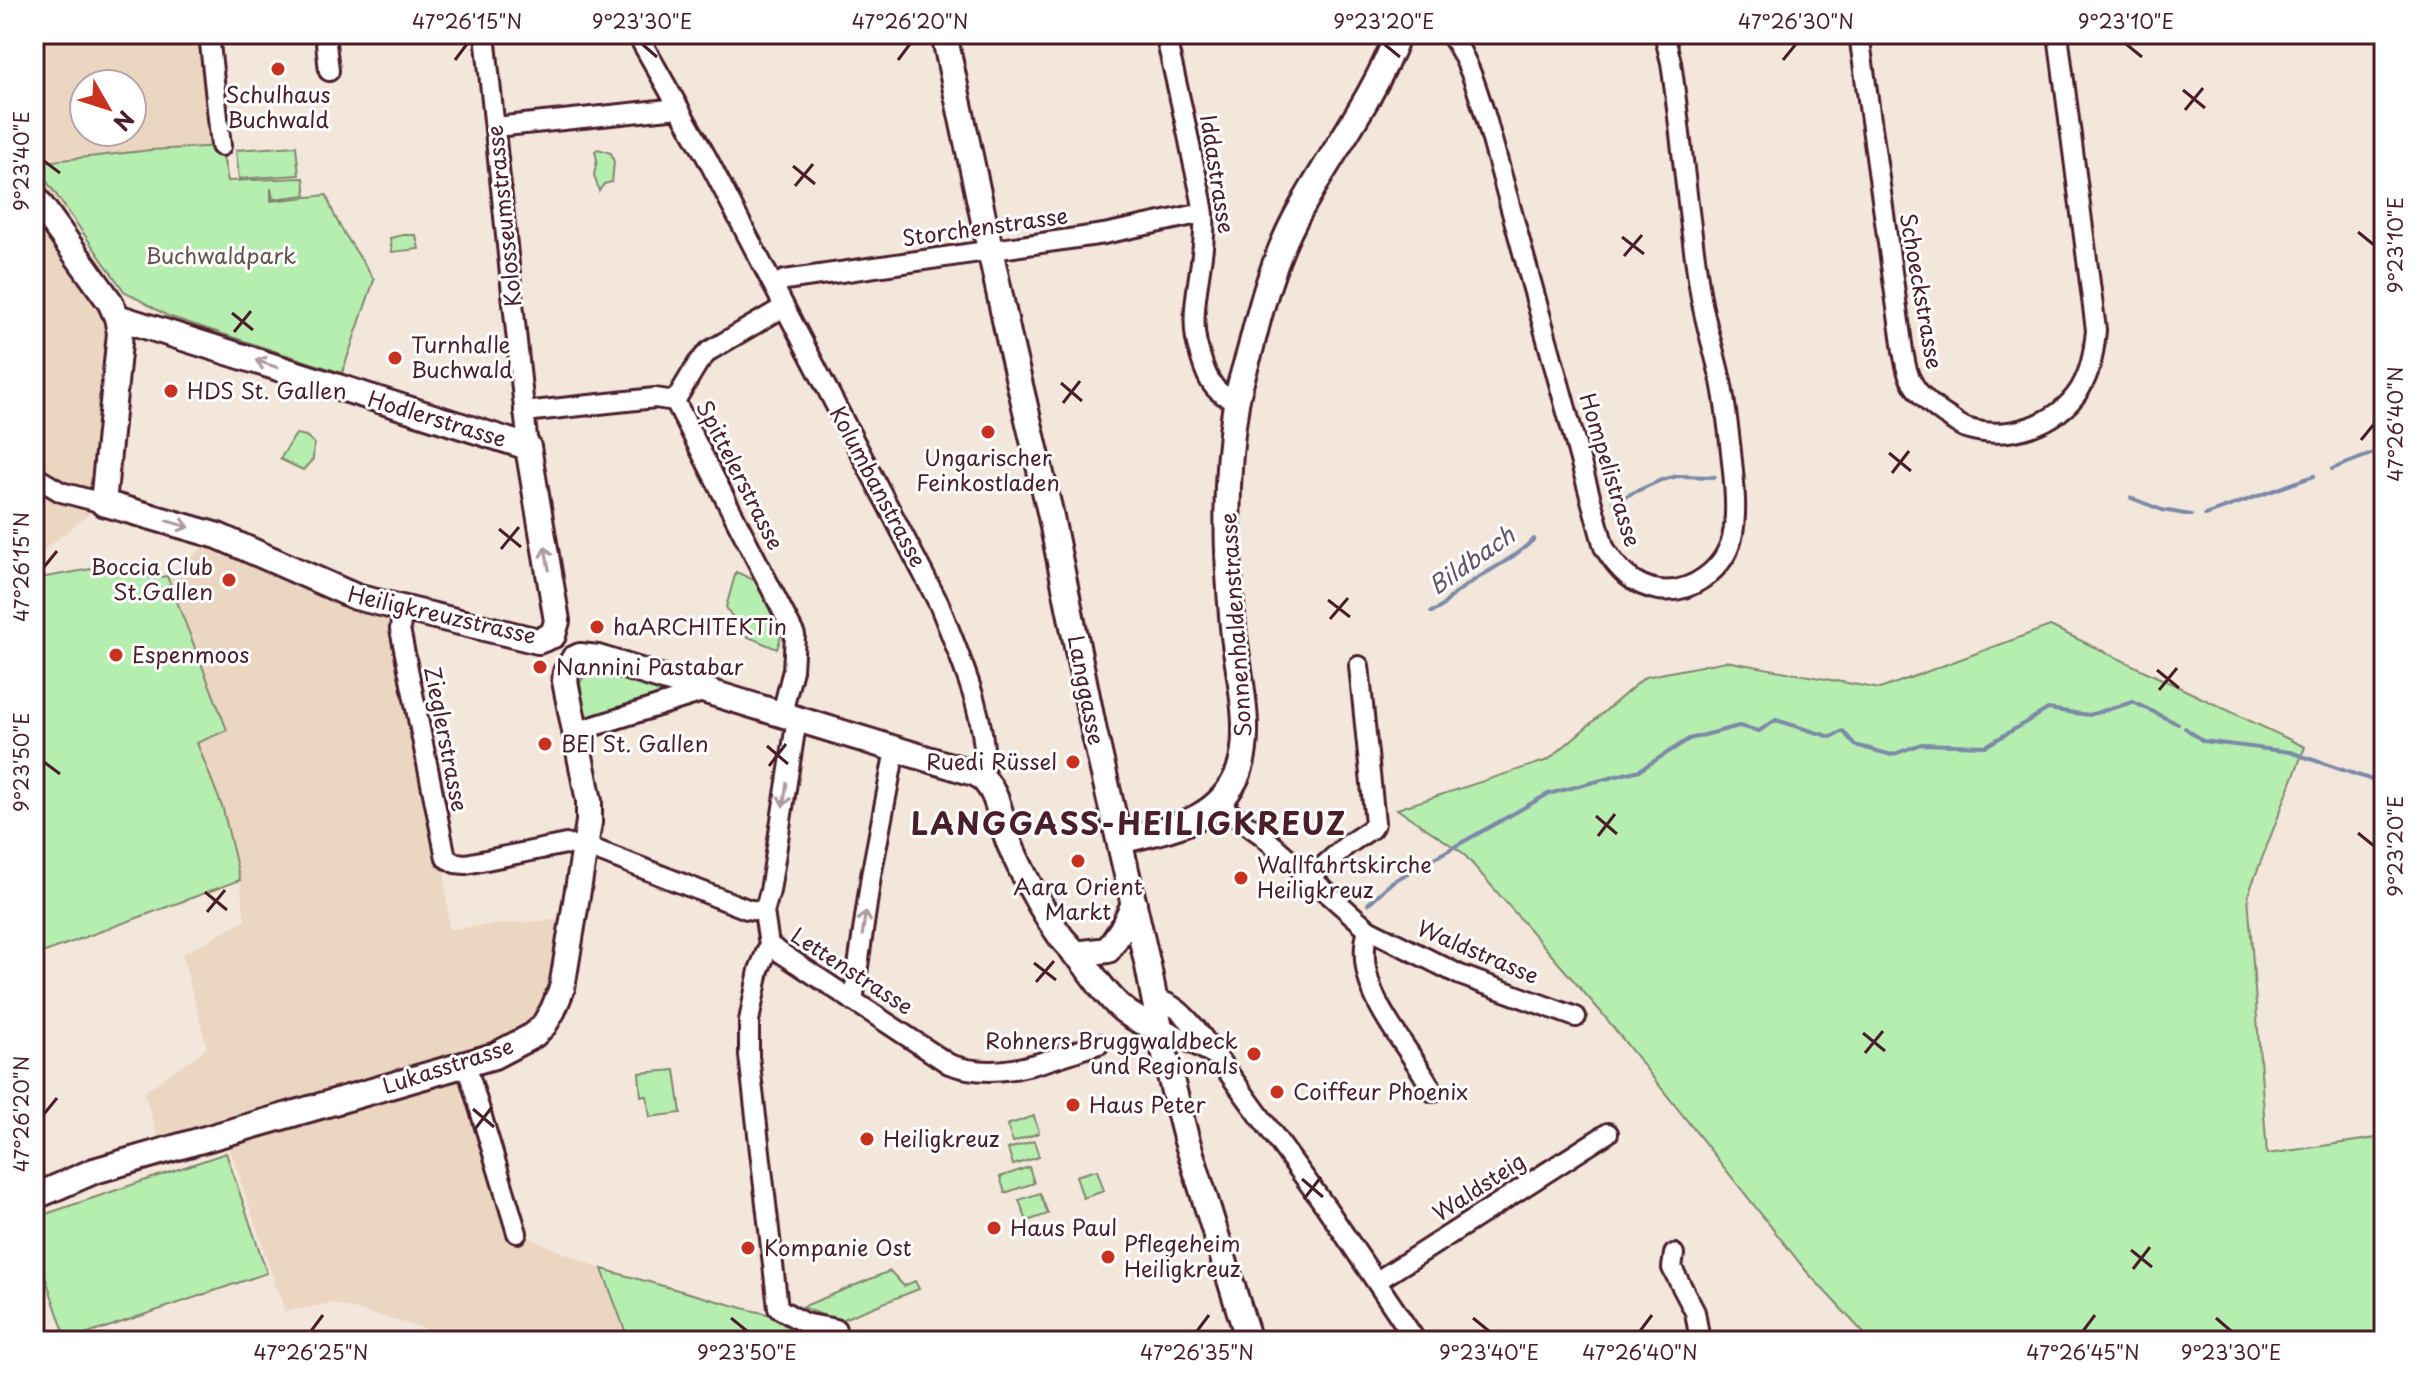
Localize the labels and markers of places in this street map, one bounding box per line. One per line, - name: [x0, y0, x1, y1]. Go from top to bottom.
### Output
- marker: Schulhaus Buchwald: [269, 60, 287, 78]
- place label: Schulhaus Buchwald: [225, 77, 331, 135]
- place label: Turnhalle Buchwald: [411, 327, 513, 385]
- marker: Turnhalle Buchwald: [386, 349, 404, 367]
- place label: HDS St. Gallen: [187, 373, 347, 406]
- marker: HDS St. Gallen: [162, 382, 180, 400]
- marker: Ungarischer Feinkostladen: [979, 423, 997, 441]
- place label: Ungarischer Feinkostladen: [916, 440, 1060, 498]
- place label: Boccia Club St.Gallen: [90, 549, 213, 607]
- marker: Boccia Club St.Gallen: [220, 571, 238, 589]
- place label: haARCHITEKTin: [613, 609, 787, 642]
- marker: haARCHITEKTin: [588, 618, 606, 636]
- place label: Espenmoos: [132, 637, 249, 670]
- marker: Espenmoos: [107, 646, 125, 664]
- place label: Nannini Pastabar: [556, 649, 743, 682]
- marker: Nannini Pastabar: [531, 658, 549, 676]
- place label: BEI St. Gallen: [561, 726, 709, 759]
- marker: BEI St. Gallen: [536, 735, 554, 753]
- place label: Ruedi Rüssel: [926, 744, 1057, 777]
- marker: Ruedi Rüssel: [1064, 753, 1082, 771]
- place label: Wallfahrtskirche Heiligkreuz: [1257, 847, 1432, 905]
- marker: Aara Orient Markt: [1069, 852, 1087, 870]
- place label: Aara Orient Markt: [1013, 869, 1143, 927]
- marker: Wallfahrtskirche Heiligkreuz: [1232, 869, 1250, 887]
- place label: Rohners Bruggwaldbeck und Regionals: [985, 1023, 1238, 1081]
- marker: Rohners Bruggwaldbeck und Regionals: [1245, 1045, 1263, 1063]
- place label: Coiffeur Phoenix: [1293, 1074, 1468, 1107]
- marker: Coiffeur Phoenix: [1268, 1083, 1286, 1101]
- place label: Haus Peter: [1089, 1087, 1207, 1120]
- marker: Haus Peter: [1064, 1096, 1082, 1114]
- place label: Heiligkreuz: [883, 1121, 999, 1154]
- marker: Heiligkreuz: [858, 1130, 876, 1148]
- place label: Haus Paul: [1010, 1210, 1117, 1243]
- marker: Haus Paul: [985, 1219, 1003, 1237]
- place label: Pflegeheim Heiligkreuz: [1124, 1226, 1240, 1284]
- place label: Kompanie Ost: [764, 1230, 912, 1263]
- marker: Kompanie Ost: [739, 1239, 757, 1257]
- marker: Pflegeheim Heiligkreuz: [1099, 1248, 1117, 1266]

